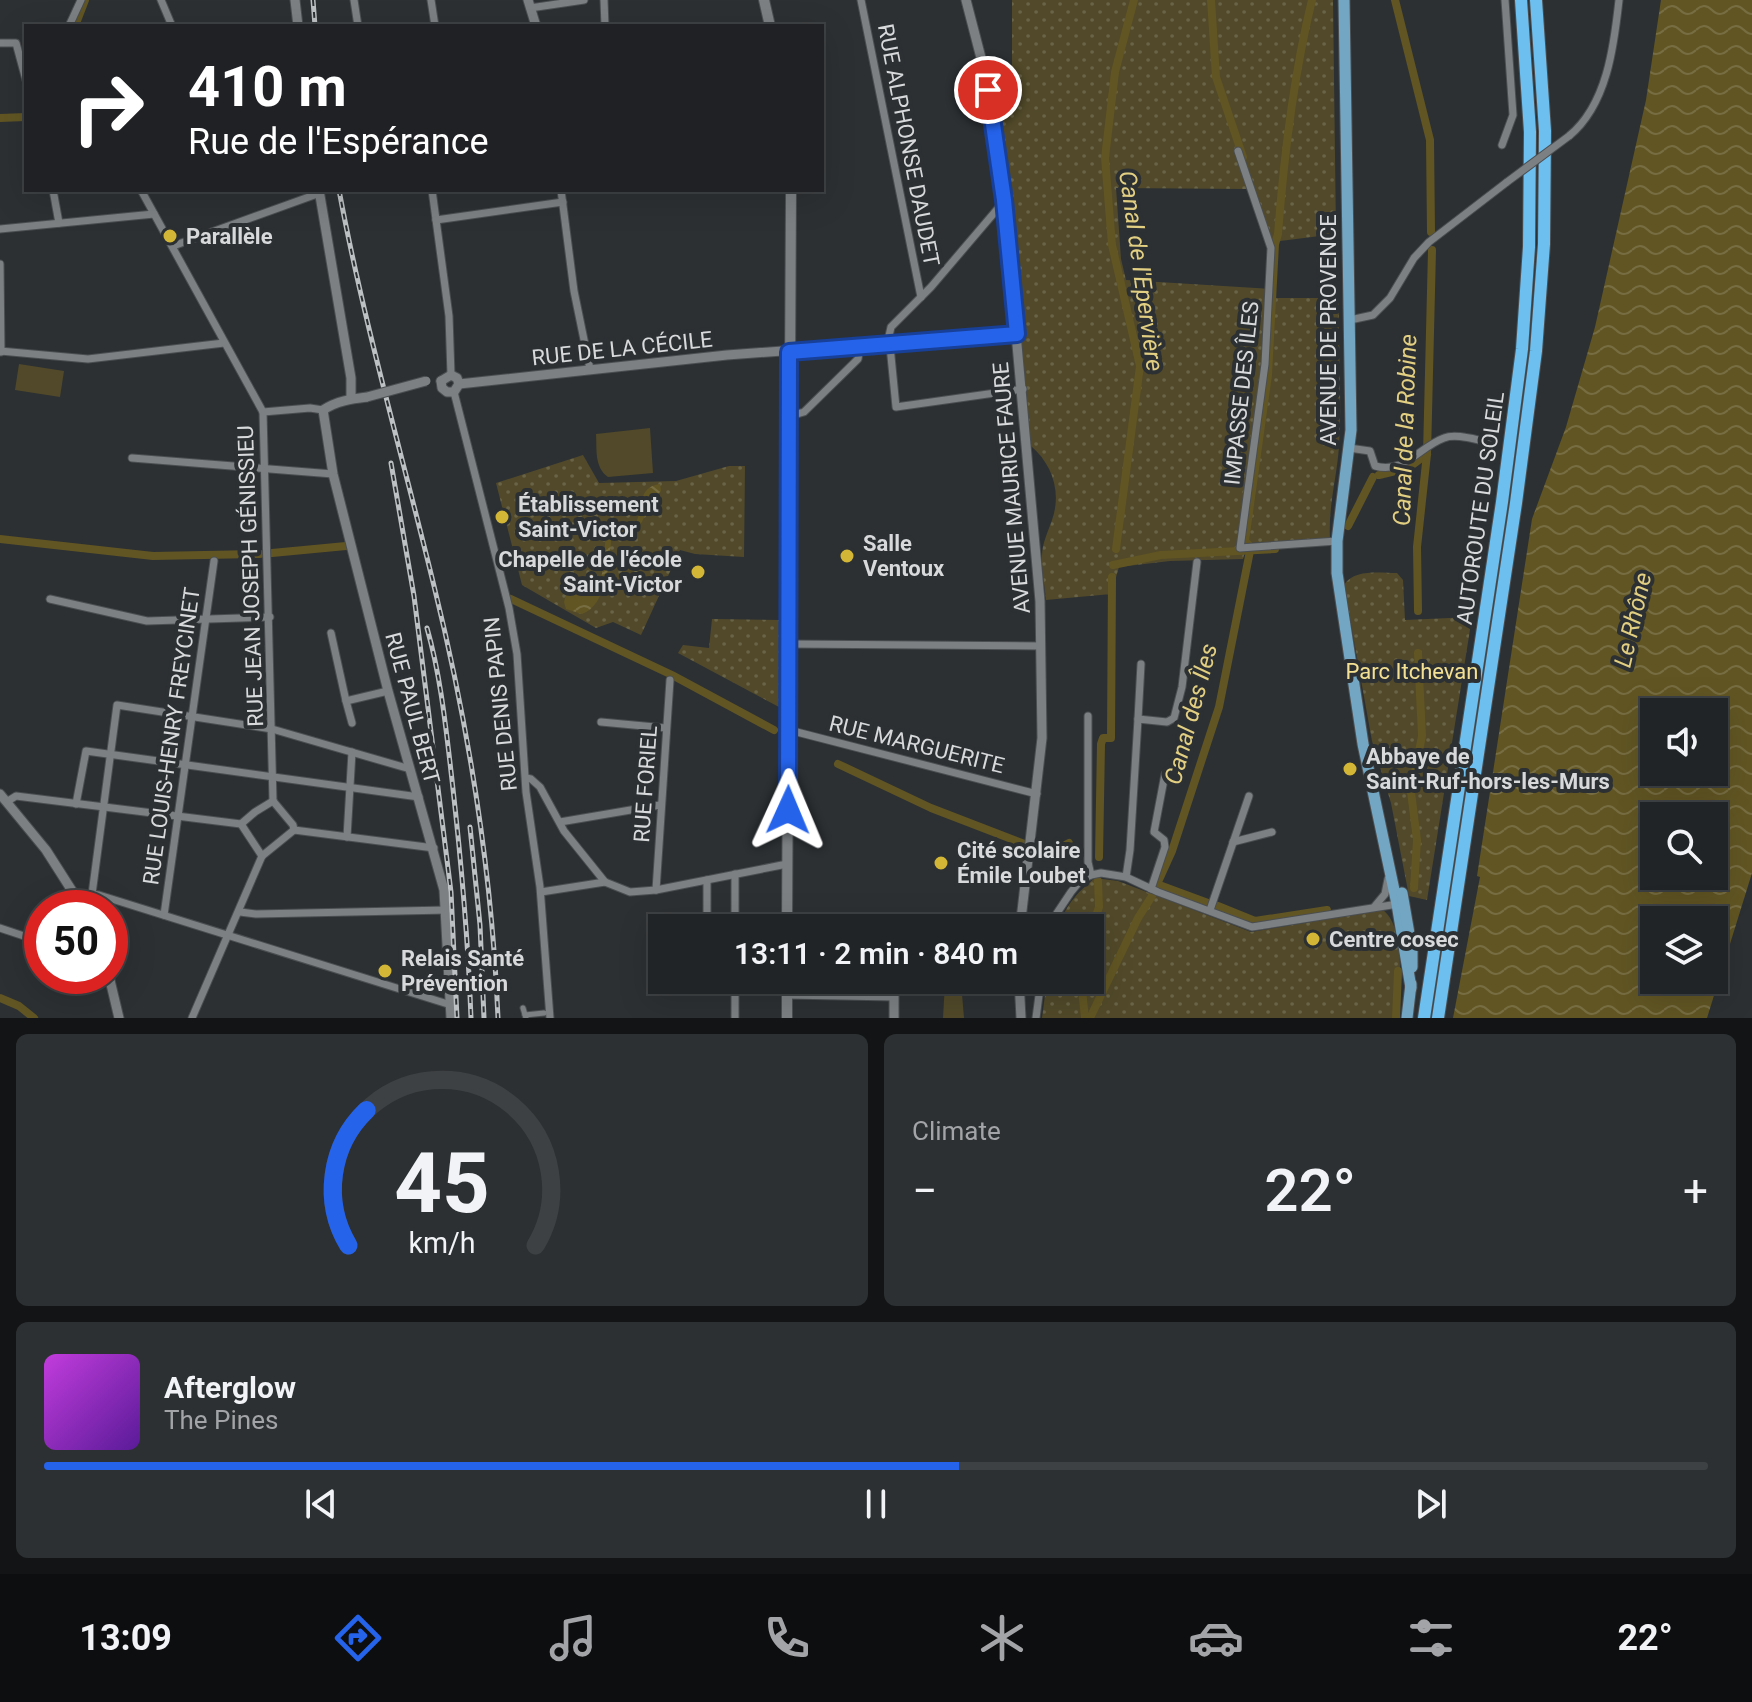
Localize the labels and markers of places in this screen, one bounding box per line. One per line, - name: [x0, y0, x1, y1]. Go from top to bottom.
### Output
- pin: [954, 56, 1022, 124]
- place label: Parallèle: [186, 224, 273, 249]
- marker: Parallèle: [161, 227, 179, 245]
- place label: Établissement Saint-Victor: [518, 492, 659, 542]
- marker: Établissement Saint-Victor: [493, 508, 511, 526]
- place label: Salle Ventoux: [863, 531, 945, 581]
- place label: Chapelle de l'école Saint-Victor: [498, 547, 682, 597]
- marker: Salle Ventoux: [838, 547, 856, 565]
- marker: Chapelle de l'école Saint-Victor: [689, 563, 707, 581]
- place label: Abbaye de Saint-Ruf-hors-les-Murs: [1366, 744, 1610, 794]
- marker: Abbaye de Saint-Ruf-hors-les-Murs: [1341, 760, 1359, 778]
- place label: Cité scolaire Émile Loubet: [957, 838, 1086, 888]
- marker: Cité scolaire Émile Loubet: [932, 854, 950, 872]
- place label: Centre cosec: [1329, 927, 1459, 952]
- marker: Centre cosec: [1304, 930, 1322, 948]
- place label: Relais Santé Prévention: [401, 946, 524, 996]
- marker: Relais Santé Prévention: [376, 962, 394, 980]

